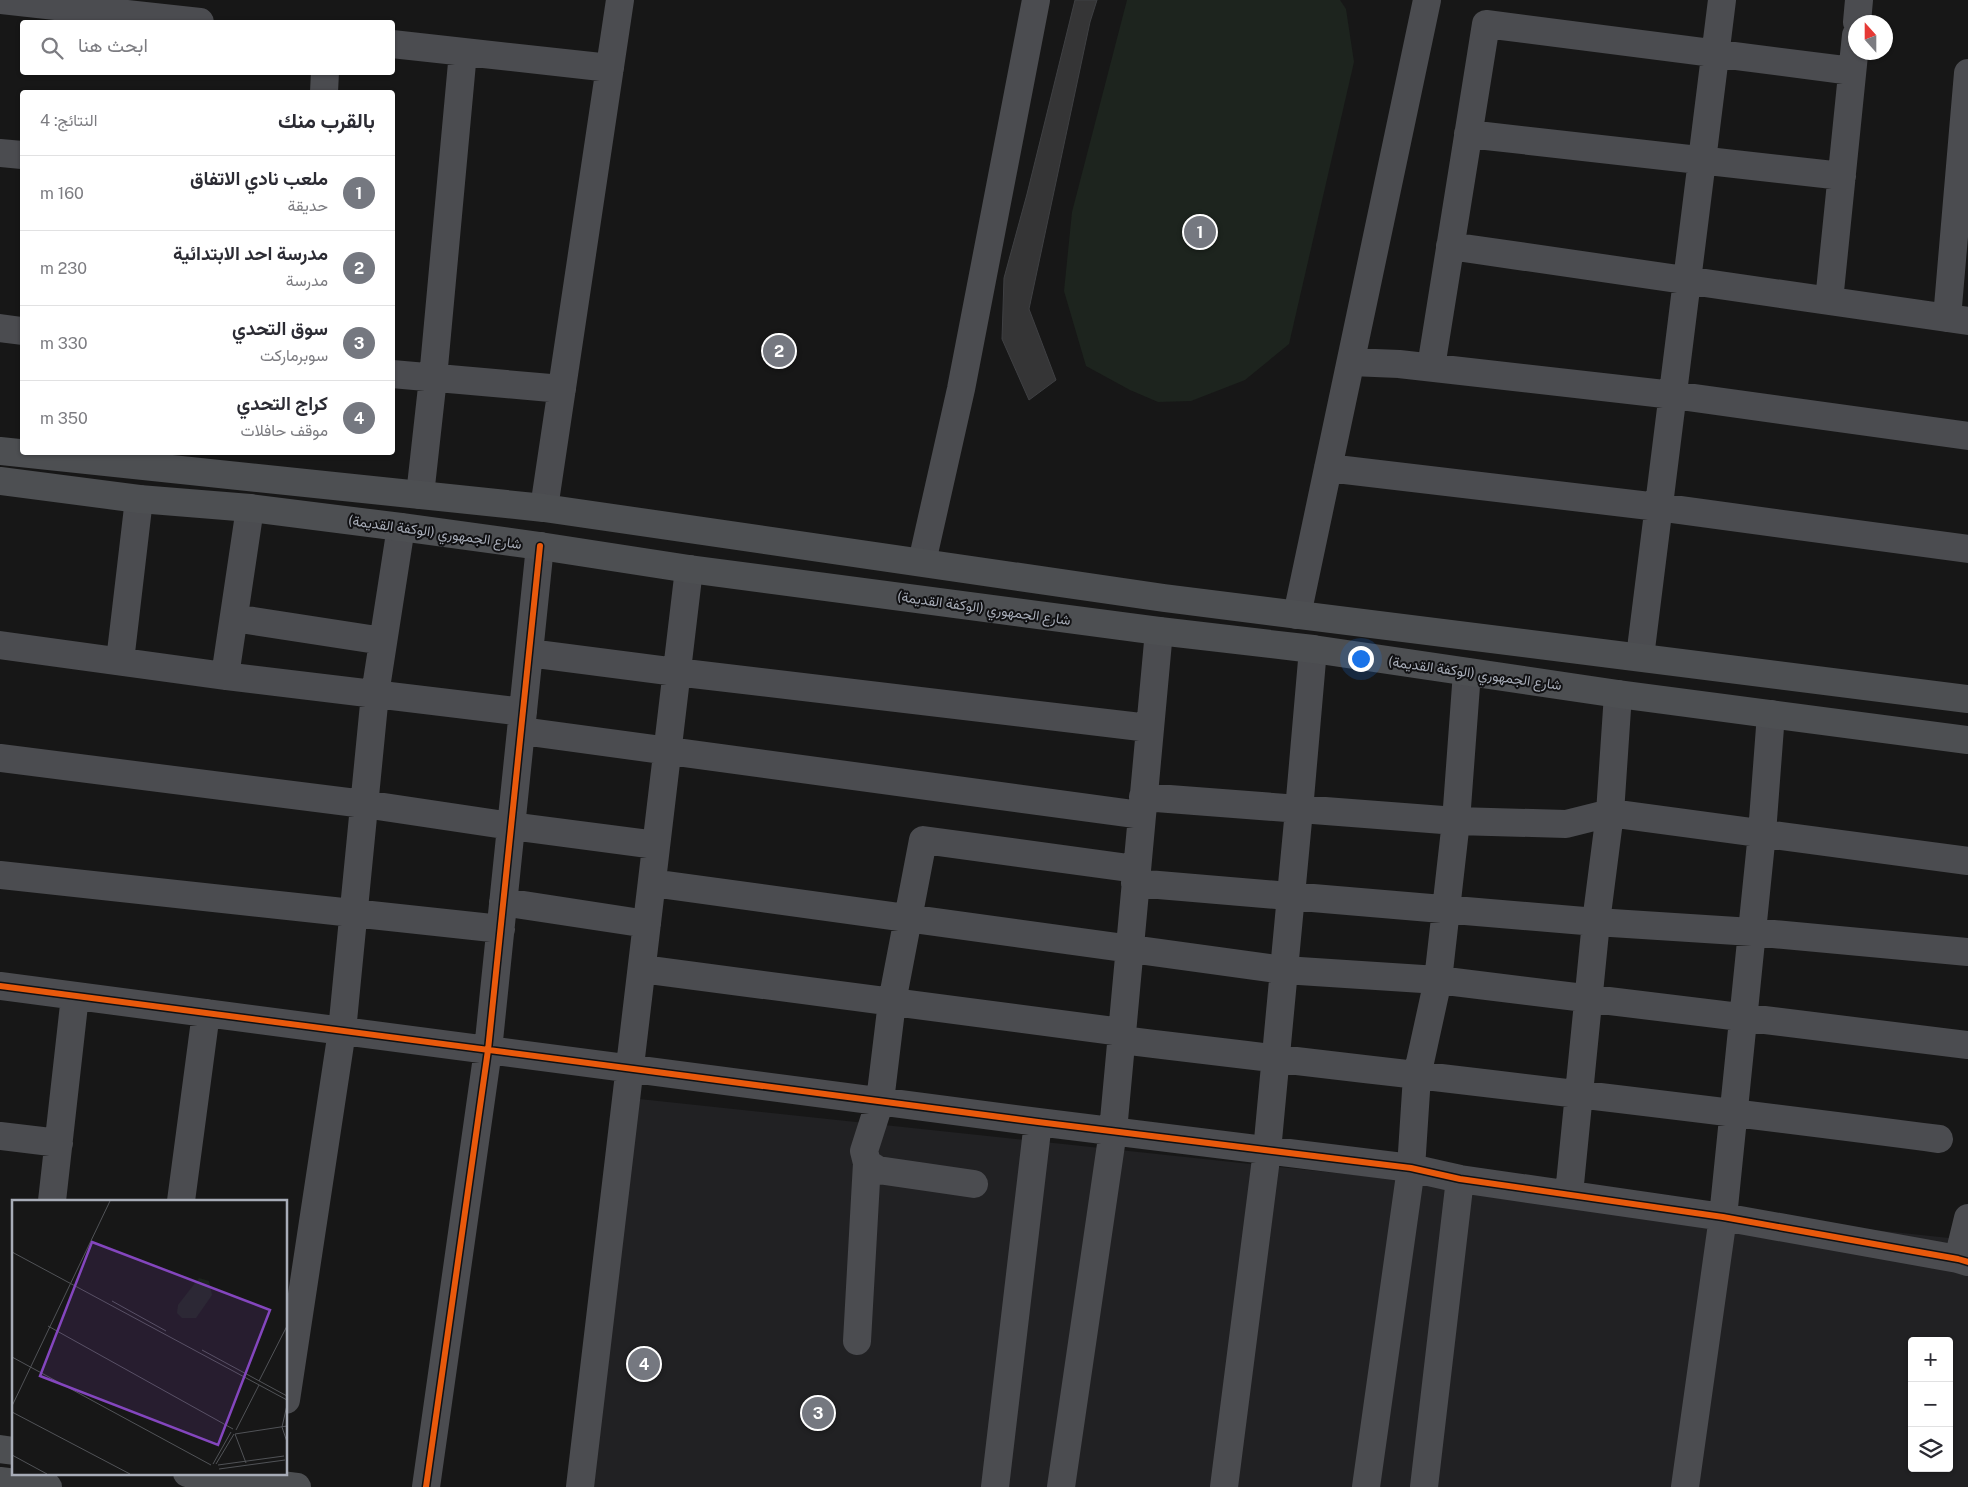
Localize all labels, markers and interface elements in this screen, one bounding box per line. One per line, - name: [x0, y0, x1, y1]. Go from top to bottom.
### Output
- north arrow: [1848, 15, 1893, 60]
- search box: [20, 20, 395, 75]
- icon: search: [38, 34, 66, 62]
- text: ابحث هنا: [78, 34, 148, 56]
- text: بالقرب منك: [278, 108, 375, 133]
- text: النتائج: 4: [40, 111, 97, 130]
- text: ملعب نادي الاتفاق: [190, 167, 328, 189]
- text: 160 m: [40, 184, 84, 203]
- text: 1: [356, 184, 362, 203]
- text: حديقة: [288, 196, 328, 215]
- pin: 1: [1184, 213, 1216, 251]
- text: مدرسة احد الابتدائية: [173, 242, 328, 264]
- text: 230 m: [40, 259, 87, 278]
- text: 2: [354, 259, 364, 278]
- text: مدرسة: [286, 271, 328, 290]
- text: سوق التحدي: [232, 317, 328, 339]
- pin: 2: [763, 332, 795, 370]
- text: 330 m: [40, 334, 87, 353]
- text: 3: [354, 334, 364, 353]
- text: سوبرماركت: [260, 346, 328, 365]
- text: كراج التحدي: [236, 392, 328, 414]
- text: 350 m: [40, 409, 88, 428]
- text: 4: [354, 409, 364, 428]
- text: موقف حافلات: [240, 421, 328, 440]
- street label: شارع الجمهوري (الوكفة القديمة): [347, 512, 523, 556]
- street label: شارع الجمهوري (الوكفة القديمة): [896, 588, 1072, 632]
- your location: [1348, 646, 1374, 672]
- street label: شارع الجمهوري (الوكفة القديمة): [1387, 653, 1563, 697]
- inset map: [12, 1200, 288, 1474]
- map controls: [1908, 1337, 1953, 1472]
- button: +: [1908, 1337, 1953, 1382]
- pin: 4: [628, 1345, 660, 1383]
- button: −: [1908, 1382, 1953, 1427]
- pin: 3: [802, 1394, 834, 1432]
- button: layers: [1908, 1427, 1953, 1472]

